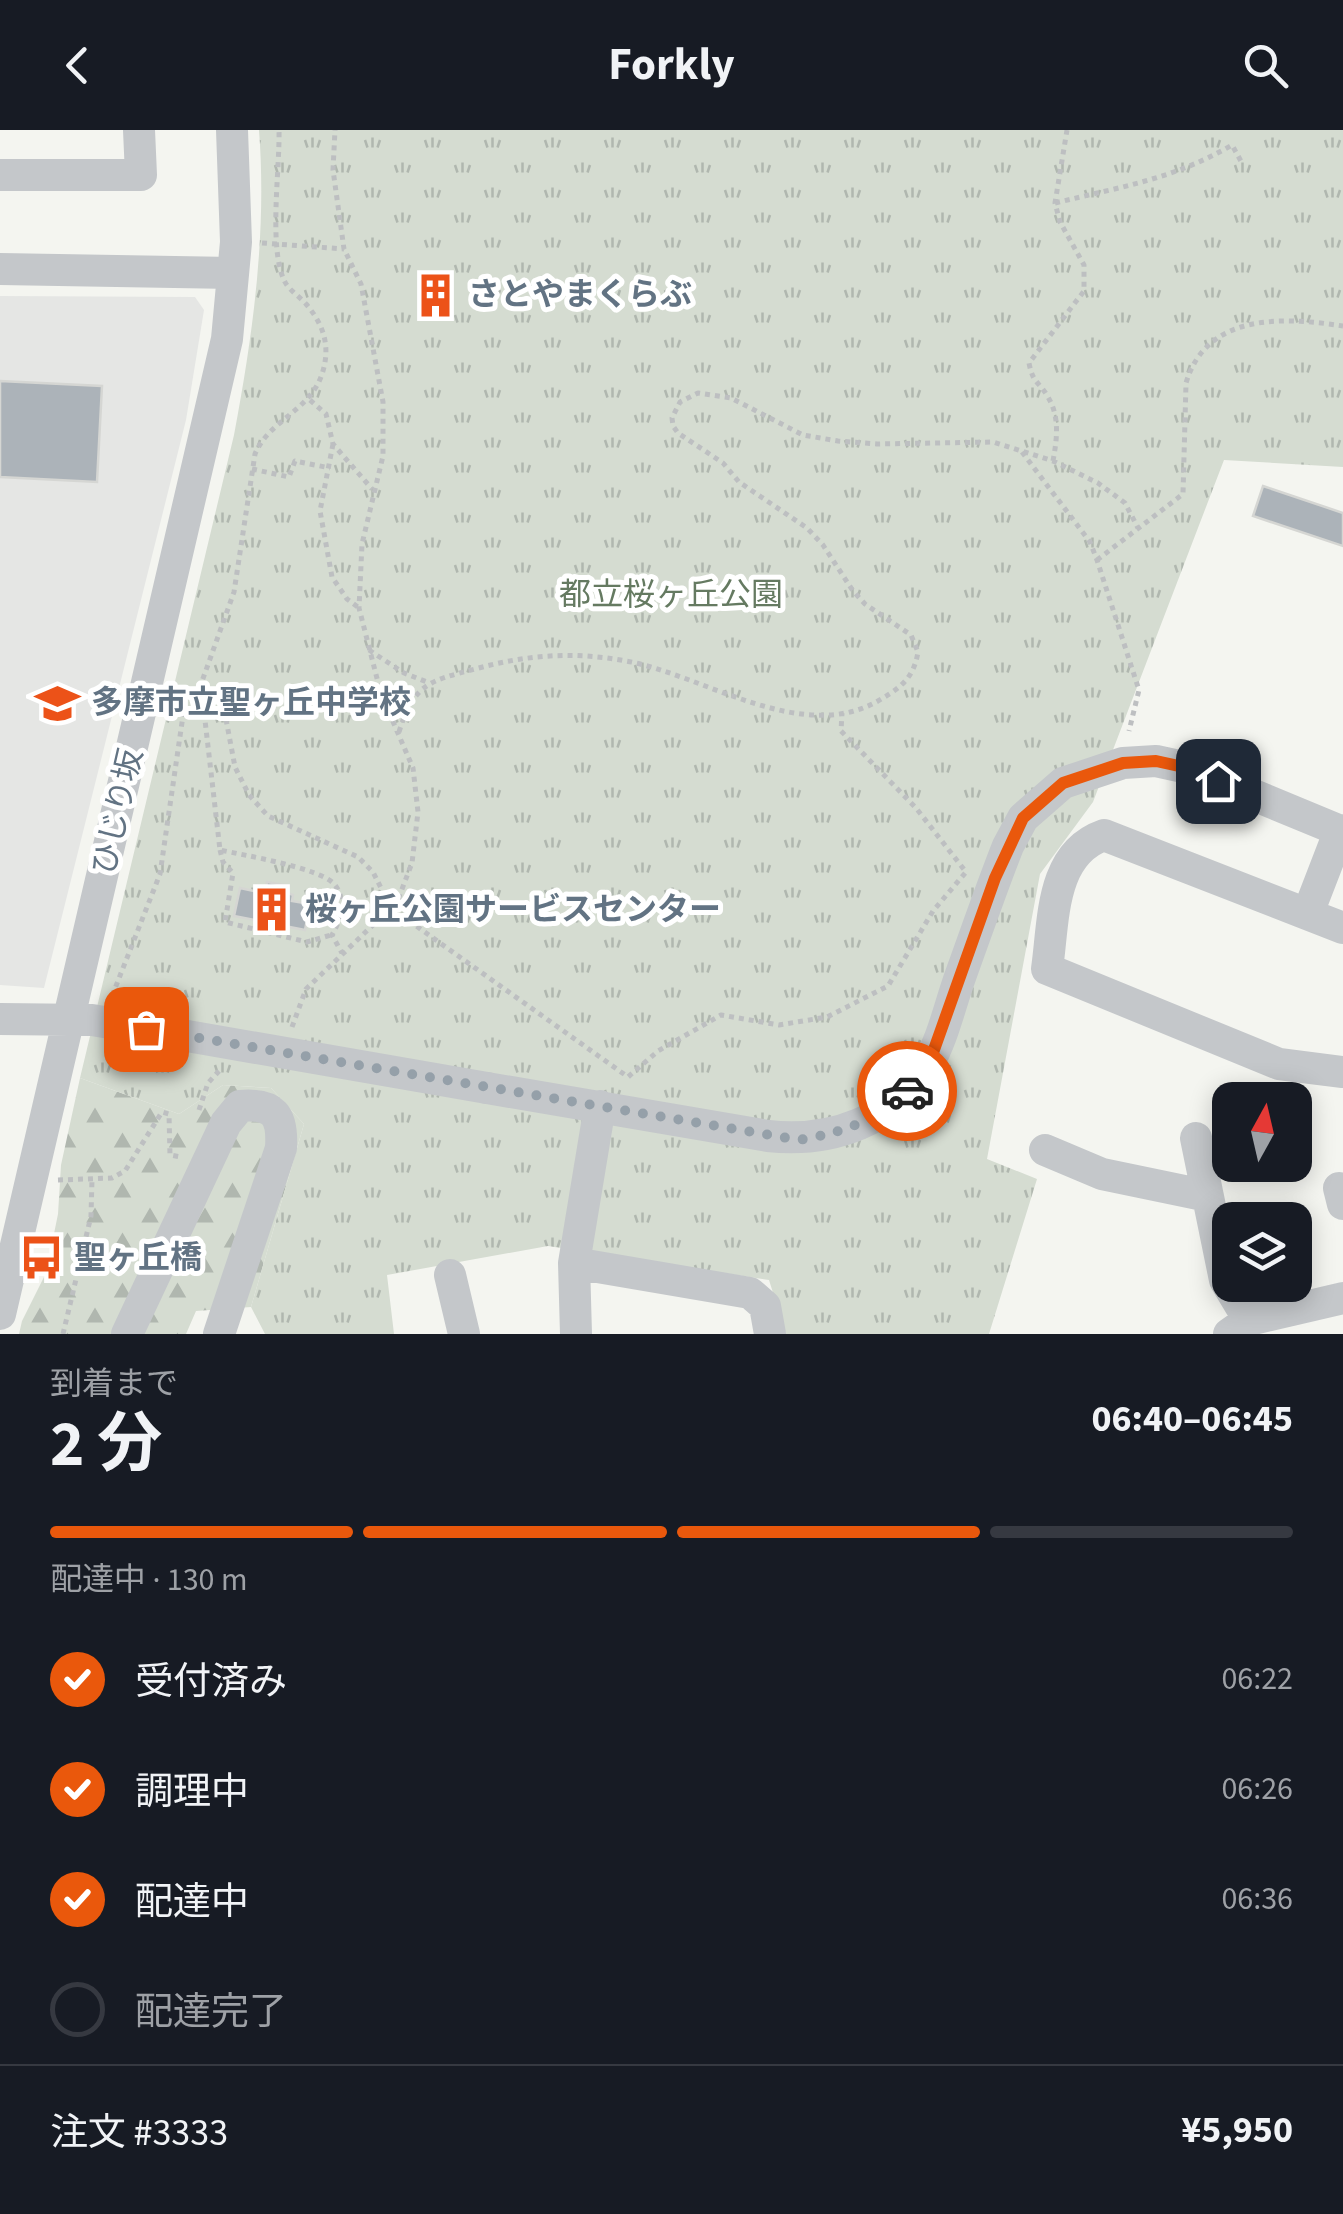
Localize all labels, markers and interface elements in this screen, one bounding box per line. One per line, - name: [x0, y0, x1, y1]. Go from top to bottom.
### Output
- text: Forkly: [608, 33, 735, 97]
- icon: back: [50, 38, 105, 93]
- icon: search: [1238, 38, 1293, 93]
- building icon: さとやまくらぶ: [411, 271, 459, 319]
- place label: さとやまくらぶ: [468, 272, 692, 318]
- park label: 都立桜ヶ丘公園: [559, 572, 783, 618]
- school or university icon: 多摩市立聖ヶ丘中学校: [34, 679, 82, 727]
- place label: 多摩市立聖ヶ丘中学校: [91, 680, 411, 726]
- pin: [1176, 739, 1261, 824]
- street label: ひじり坂: [81, 744, 155, 880]
- icon: home: [1191, 754, 1246, 809]
- building icon: 桜ヶ丘公園サービスセンター: [248, 886, 296, 934]
- place label: 桜ヶ丘公園サービスセンター: [305, 887, 721, 933]
- pin: [104, 987, 189, 1072]
- icon: bag: [119, 1002, 174, 1057]
- courier: [857, 1041, 957, 1141]
- icon: car: [880, 1064, 935, 1119]
- north arrow: [1212, 1082, 1312, 1182]
- map controls: [1212, 1082, 1312, 1302]
- button: layers: [1212, 1202, 1312, 1302]
- bus stop icon: 聖ヶ丘橋: [17, 1234, 65, 1282]
- place label: 聖ヶ丘橋: [74, 1235, 202, 1281]
- text: 到着まで: [50, 1361, 178, 1407]
- text: 06:40–06:45: [1091, 1392, 1293, 1446]
- text: 2 分: [50, 1398, 162, 1491]
- text: 配達中 · 130 m: [50, 1557, 247, 1603]
- icon: check: [50, 1652, 105, 1707]
- text: 受付済み: [135, 1655, 287, 1709]
- text: 06:22: [1221, 1656, 1293, 1702]
- icon: check: [50, 1762, 105, 1817]
- text: 調理中: [135, 1765, 249, 1819]
- text: 06:26: [1221, 1766, 1293, 1812]
- icon: check: [50, 1872, 105, 1927]
- text: 配達中: [135, 1875, 249, 1929]
- text: 06:36: [1221, 1876, 1293, 1922]
- text: 配達完了: [135, 1985, 287, 2039]
- text: ¥5,950: [1181, 2103, 1293, 2157]
- text: 注文 #3333: [50, 2106, 228, 2160]

